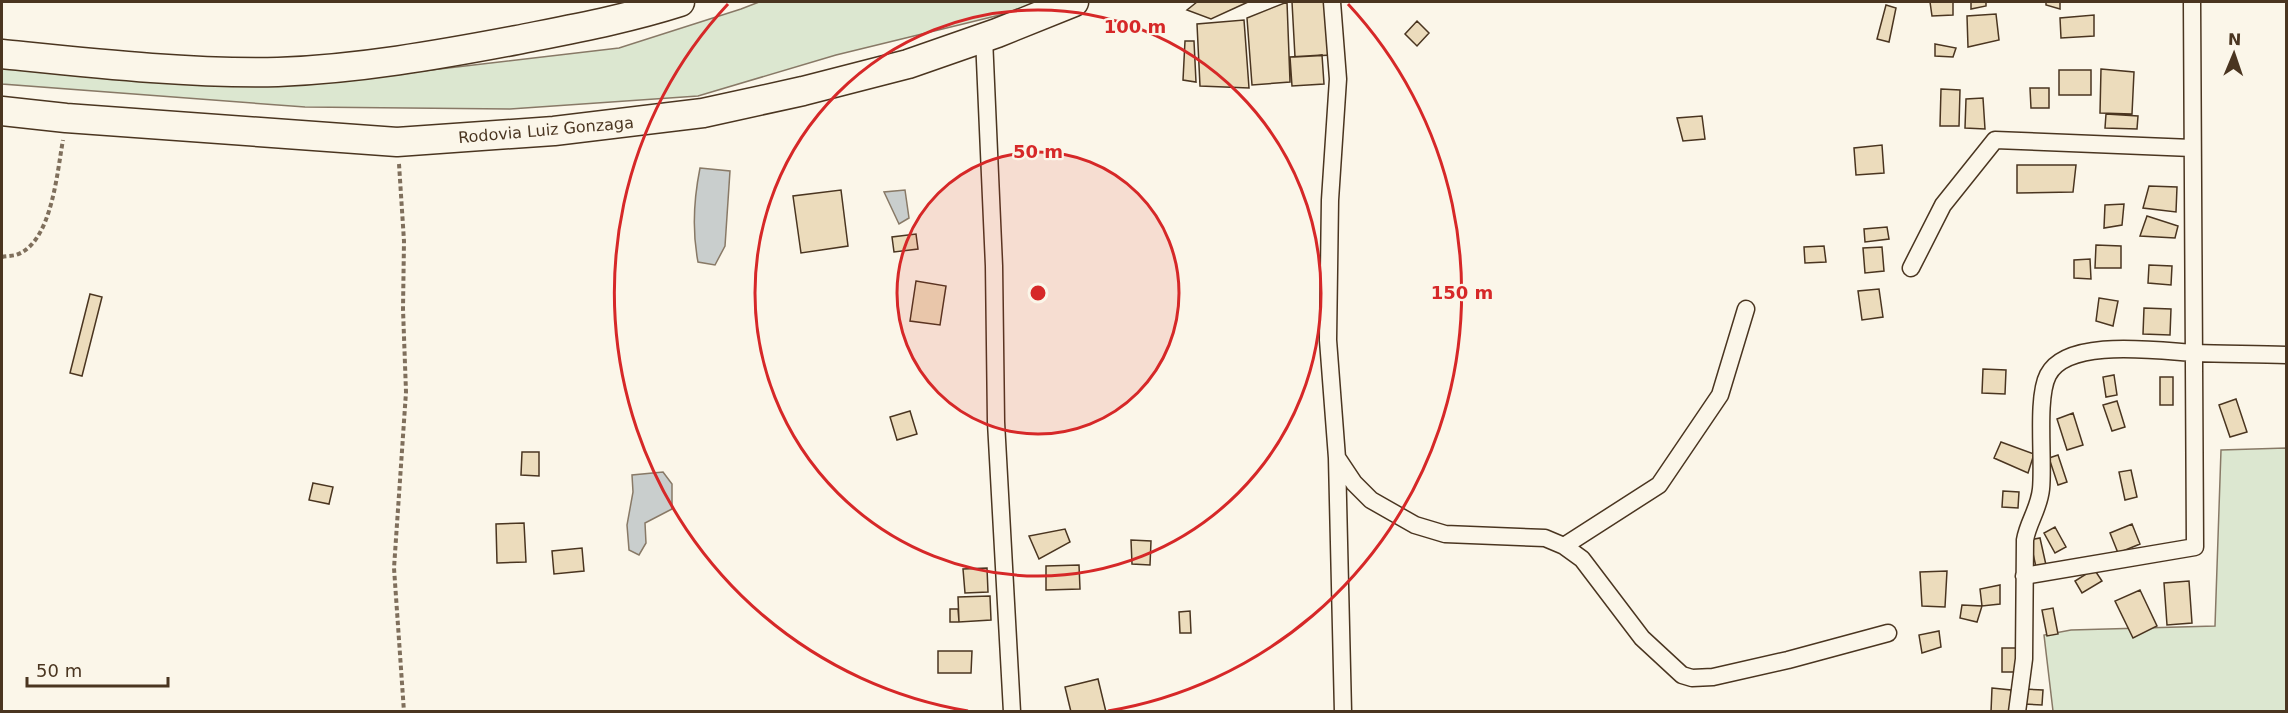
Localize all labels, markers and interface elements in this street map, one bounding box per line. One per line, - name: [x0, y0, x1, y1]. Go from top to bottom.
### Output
- text: 100 m: [1104, 16, 1166, 37]
- north arrow: [2204, 24, 2264, 84]
- text: N: [2227, 30, 2242, 49]
- street label: Rodovia Luiz Gonzaga: [457, 113, 635, 147]
- text: 50 m: [1013, 141, 1063, 162]
- text: 150 m: [1431, 282, 1493, 303]
- centre of rings: [1028, 283, 1048, 303]
- scale bar: [27, 650, 168, 688]
- text: 50 m: [36, 660, 82, 681]

